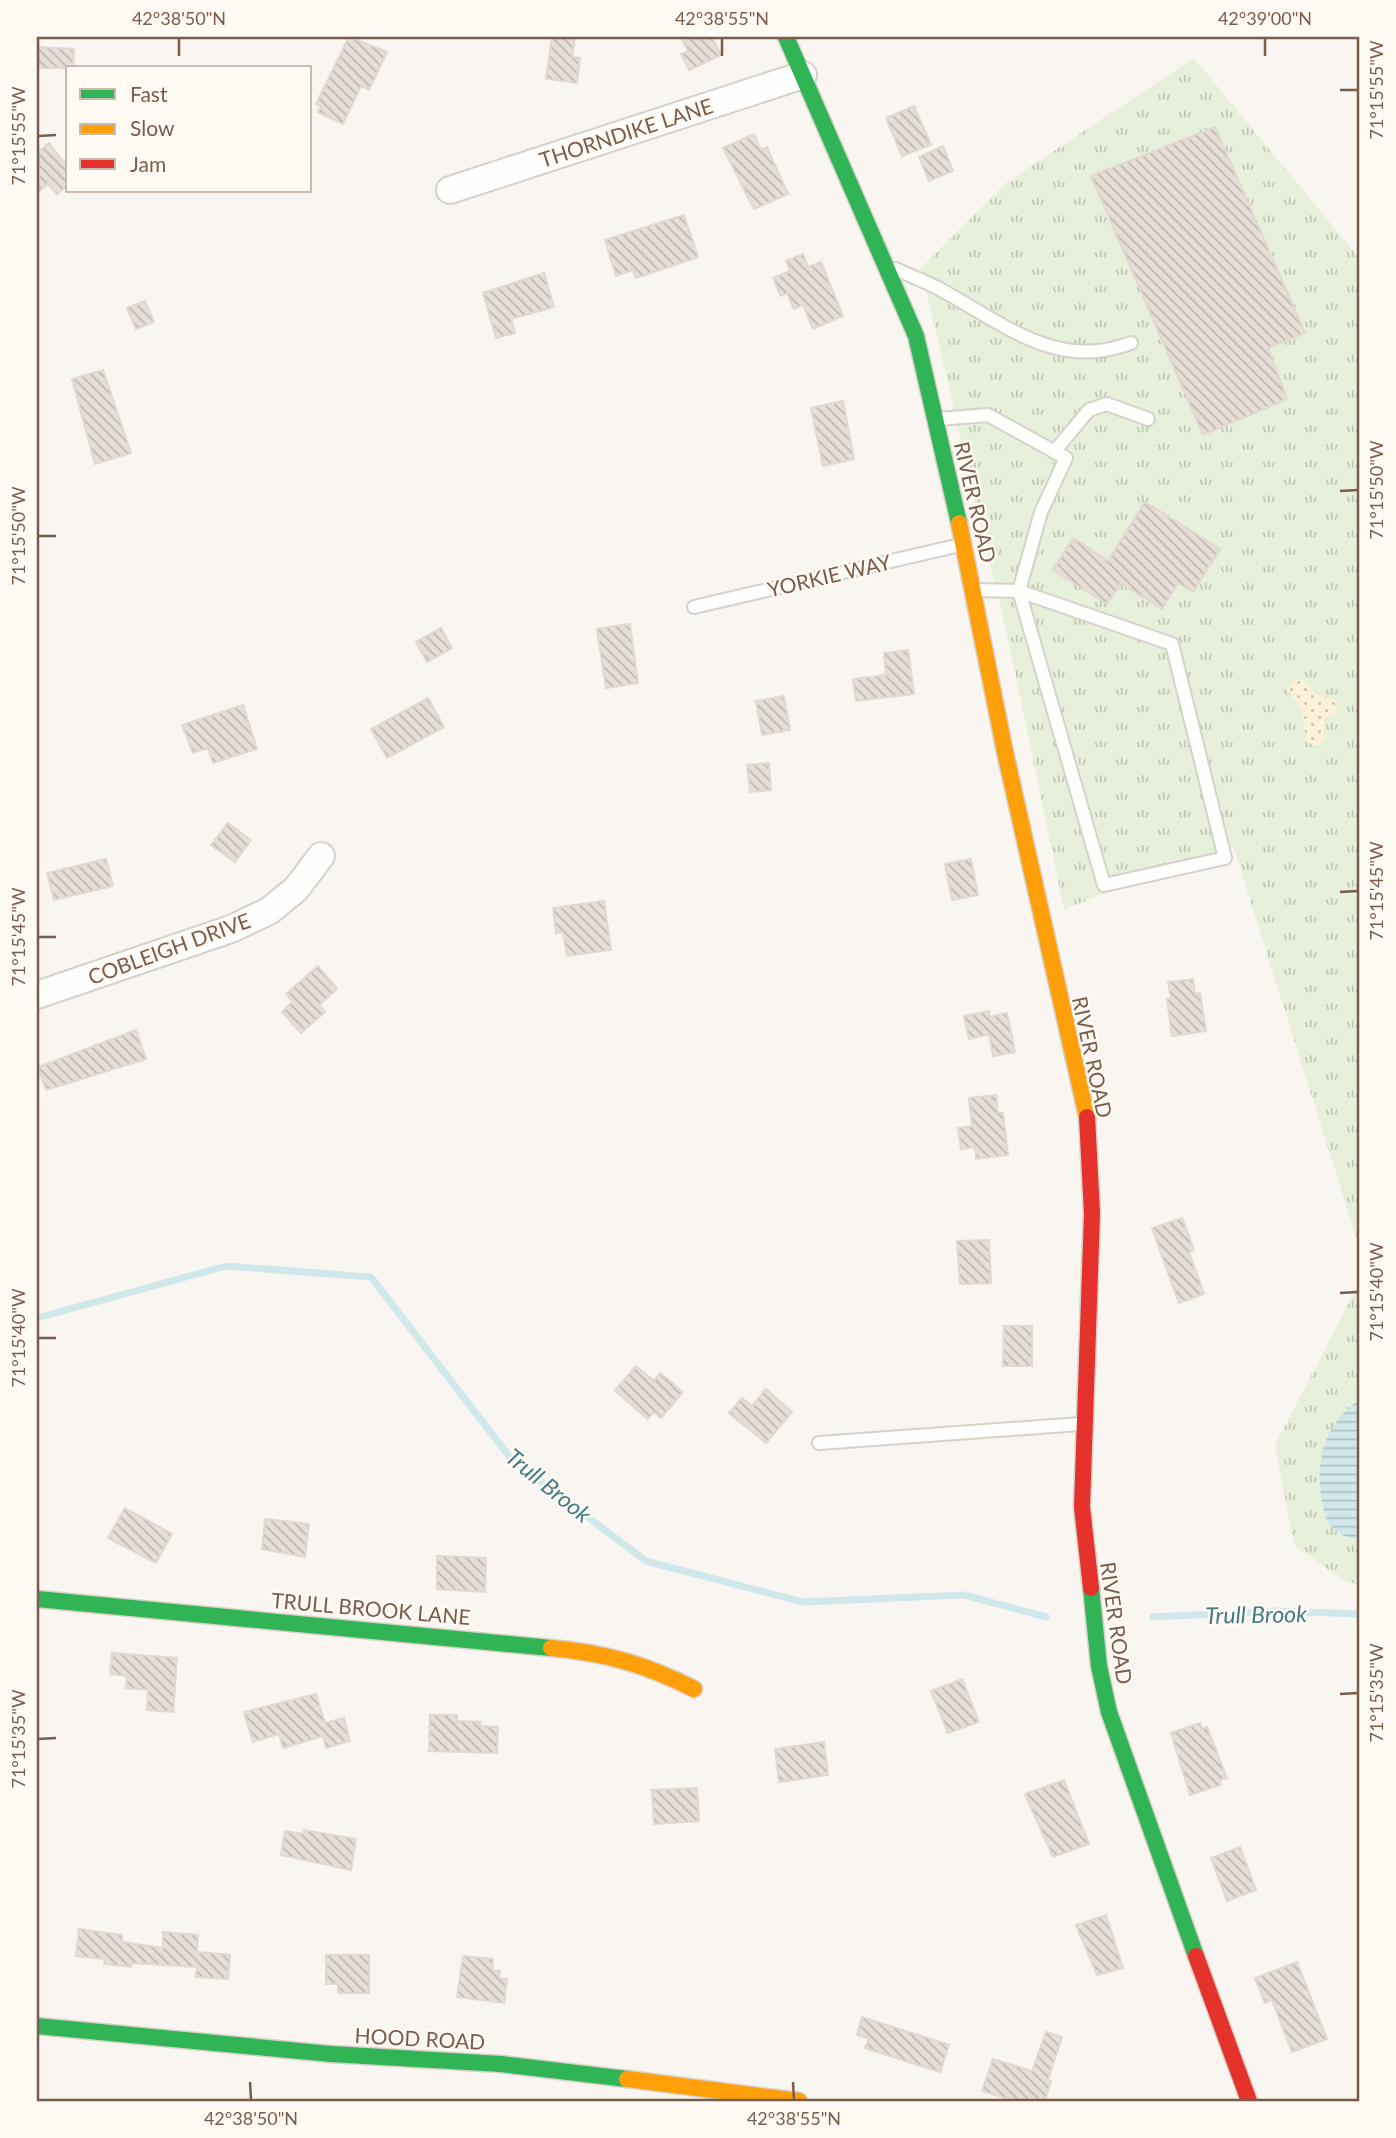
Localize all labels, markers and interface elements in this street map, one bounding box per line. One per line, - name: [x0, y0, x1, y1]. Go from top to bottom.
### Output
- text: 42°38'50"N: [132, 7, 226, 29]
- text: 42°38'55"N: [675, 7, 769, 29]
- text: 42°39'00"N: [1218, 7, 1312, 29]
- text: 71°15'55"W: [1365, 40, 1387, 140]
- legend: [66, 66, 312, 192]
- text: Fast: [130, 81, 168, 106]
- text: 71°15'55"W: [7, 86, 29, 186]
- street label: THORNDIKE LANE: [536, 92, 716, 172]
- text: Slow: [130, 115, 175, 140]
- text: Jam: [130, 151, 166, 176]
- street label: RIVER ROAD: [950, 439, 1002, 565]
- text: 71°15'50"W: [1365, 440, 1387, 540]
- text: 71°15'50"W: [7, 486, 29, 586]
- street label: YORKIE WAY: [765, 548, 894, 601]
- text: 71°15'45"W: [1365, 841, 1387, 941]
- text: 71°15'45"W: [7, 887, 29, 987]
- street label: COBLEIGH DRIVE: [84, 907, 254, 989]
- street label: RIVER ROAD: [1068, 994, 1118, 1120]
- text: 71°15'40"W: [1365, 1242, 1387, 1342]
- text: 71°15'40"W: [7, 1288, 29, 1388]
- water label: Trull Brook: [501, 1442, 598, 1529]
- street label: RIVER ROAD: [1096, 1560, 1138, 1686]
- street label: TRULL BROOK LANE: [270, 1587, 472, 1629]
- water label: Trull Brook: [1205, 1599, 1308, 1629]
- text: 71°15'35"W: [1365, 1643, 1387, 1743]
- text: 71°15'35"W: [7, 1689, 29, 1789]
- street label: HOOD ROAD: [354, 2022, 486, 2054]
- text: 42°38'50"N: [204, 2107, 298, 2129]
- text: 42°38'55"N: [747, 2107, 841, 2129]

